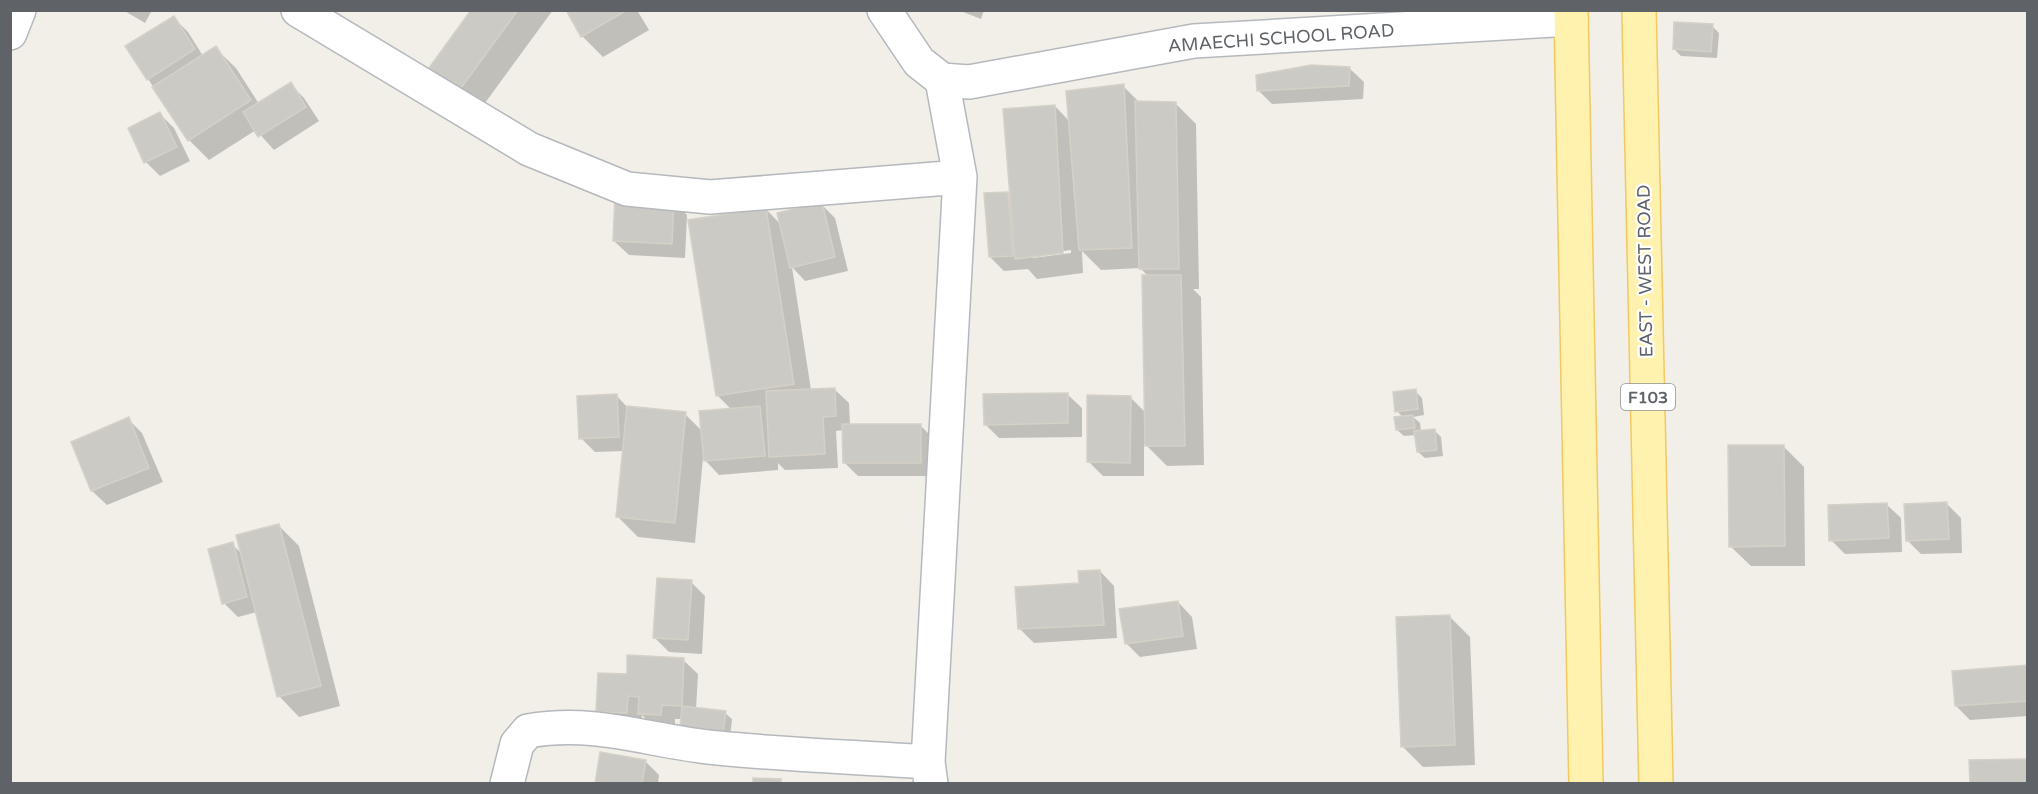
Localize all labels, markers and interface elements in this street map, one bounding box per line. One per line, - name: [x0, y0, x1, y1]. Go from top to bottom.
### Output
- street label: AMAECHI SCHOOL ROAD: [1167, 19, 1395, 57]
- street label: EAST - WEST ROAD: [1632, 184, 1658, 358]
- road number: F103: [1621, 384, 1675, 410]

